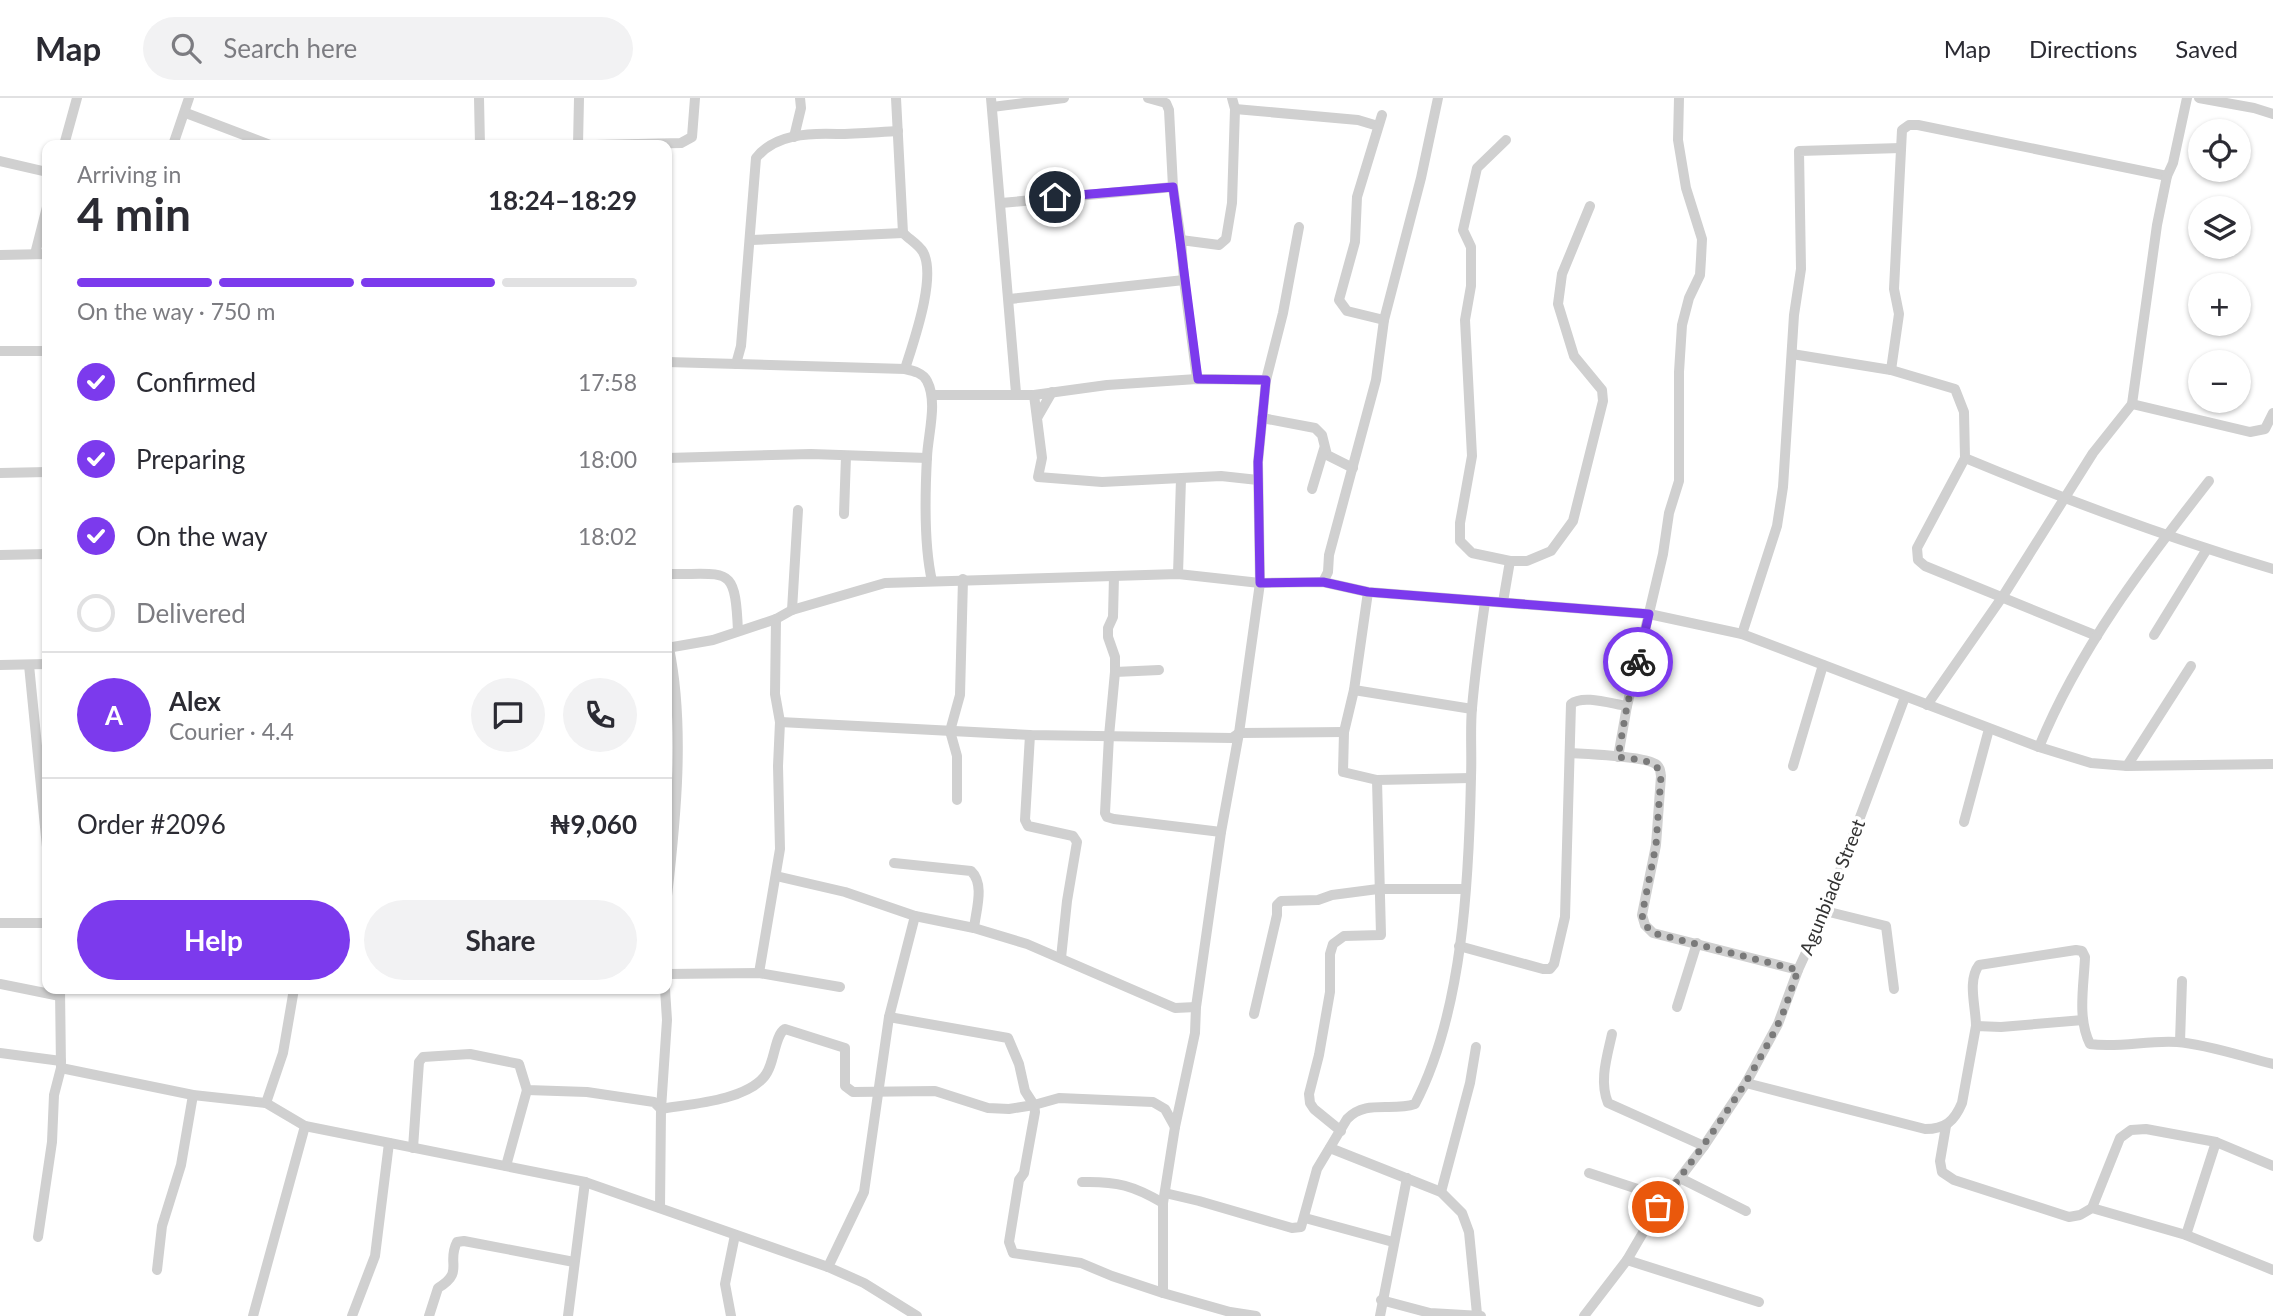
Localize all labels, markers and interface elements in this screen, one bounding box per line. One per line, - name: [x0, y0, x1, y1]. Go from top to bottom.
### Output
- search box: [143, 17, 633, 80]
- text: Map: [35, 28, 101, 68]
- icon: search: [167, 29, 205, 67]
- text: Search here: [223, 32, 357, 64]
- text: Map: [1944, 34, 1991, 63]
- text: Directions: [2029, 34, 2137, 63]
- text: Saved: [2175, 34, 2238, 63]
- map controls: [2188, 119, 2251, 413]
- button: locate: [2188, 119, 2251, 182]
- text: Arriving in: [77, 160, 181, 188]
- pin: [1025, 167, 1085, 227]
- icon: home: [1036, 178, 1074, 216]
- text: 18:24–18:29: [488, 184, 637, 216]
- text: 4 min: [77, 186, 191, 241]
- button: layers: [2188, 196, 2251, 259]
- button: +: [2188, 273, 2251, 336]
- text: On the way · 750 m: [77, 297, 276, 325]
- button: −: [2188, 350, 2251, 413]
- icon: check: [77, 363, 115, 401]
- text: Confirmed: [136, 366, 256, 398]
- text: 17:58: [578, 368, 637, 396]
- icon: check: [77, 440, 115, 478]
- text: Preparing: [136, 443, 245, 475]
- text: 18:00: [578, 445, 637, 473]
- icon: check: [77, 517, 115, 555]
- text: On the way: [136, 520, 268, 552]
- text: 18:02: [578, 522, 637, 550]
- text: Delivered: [136, 597, 246, 629]
- courier: [1603, 627, 1673, 697]
- icon: bike: [1619, 643, 1657, 681]
- button: chat: [471, 678, 545, 752]
- button: phone: [563, 678, 637, 752]
- text: Alex: [169, 685, 221, 717]
- text: A: [105, 699, 123, 731]
- text: Courier · 4.4: [169, 717, 294, 745]
- text: Order #2096: [77, 808, 226, 840]
- text: ₦9,060: [550, 808, 637, 840]
- street label: Agunbiade Street: [1794, 816, 1869, 958]
- button: Help: [77, 900, 350, 980]
- button: Share: [364, 900, 637, 980]
- pin: [1628, 1177, 1688, 1237]
- icon: bag: [1639, 1188, 1677, 1226]

